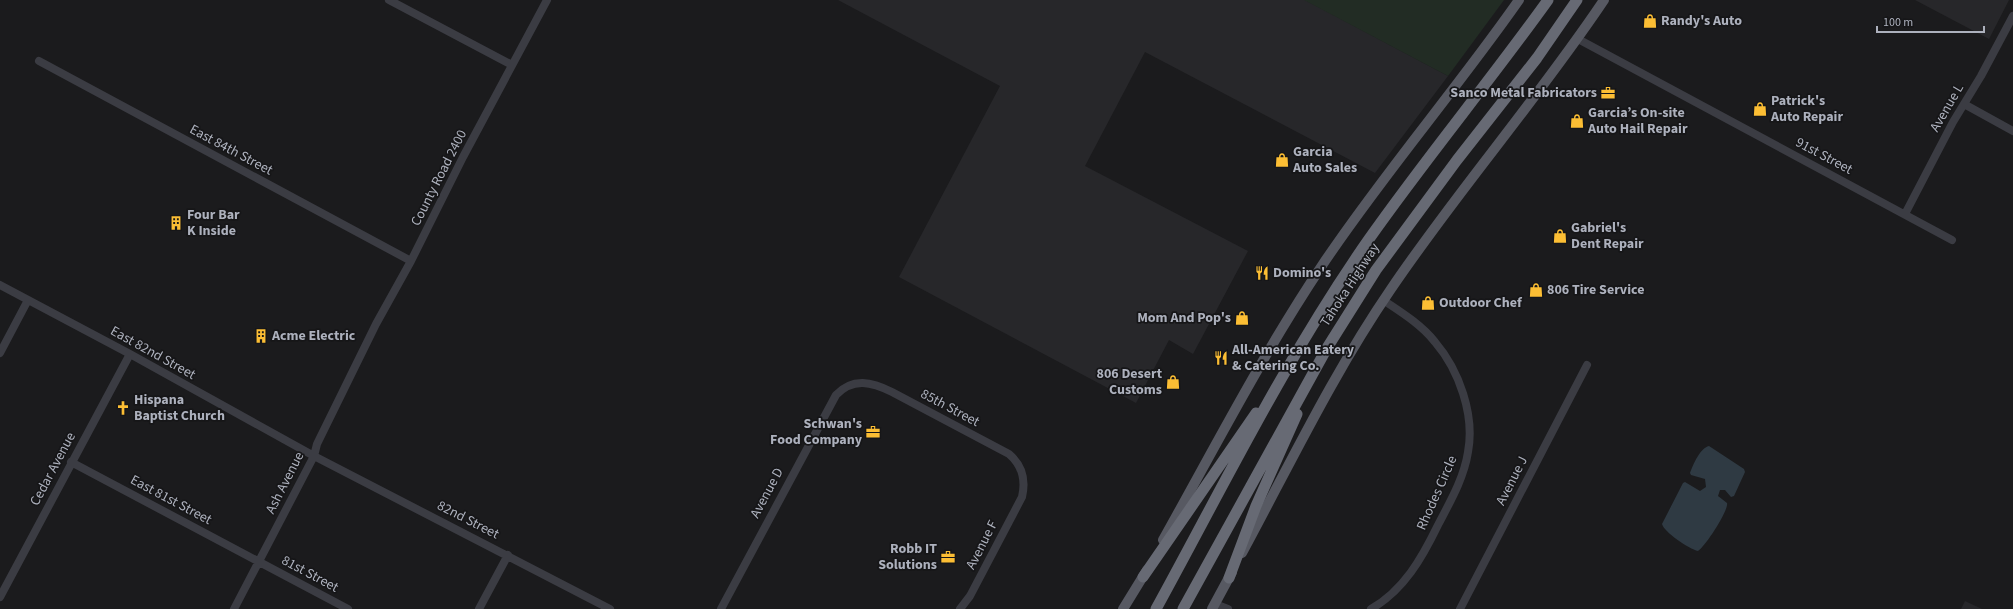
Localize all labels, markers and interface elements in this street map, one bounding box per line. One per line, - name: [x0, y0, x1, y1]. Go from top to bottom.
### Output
- scale bar: [1877, 8, 1984, 34]
- place label: Randy's Auto: [1661, 11, 1742, 31]
- shop icon: Randy's Auto: [1642, 13, 1658, 29]
- text: 100 m: [1883, 14, 1913, 31]
- street label: Avenue L: [1925, 80, 1969, 136]
- place label: Sanco Metal Fabricators: [1450, 83, 1597, 103]
- office icon: Sanco Metal Fabricators: [1600, 85, 1616, 101]
- place label: Patrick's Auto Repair: [1770, 91, 1843, 127]
- shop icon: Patrick's Auto Repair: [1752, 101, 1768, 117]
- place label: Garcia’s On-site Auto Hail Repair: [1587, 103, 1688, 139]
- shop icon: Garcia’s On-site Auto Hail Repair: [1569, 113, 1585, 129]
- street label: East 84th Street: [186, 120, 276, 180]
- street label: County Road 2400: [406, 126, 472, 230]
- street label: 91st Street: [1792, 133, 1856, 180]
- place label: Garcia Auto Sales: [1292, 142, 1357, 178]
- shop icon: Garcia Auto Sales: [1274, 152, 1290, 168]
- place label: Four Bar K Inside: [187, 205, 240, 241]
- building icon: Four Bar K Inside: [168, 215, 184, 231]
- place label: Gabriel's Dent Repair: [1571, 218, 1644, 254]
- shop icon: Gabriel's Dent Repair: [1552, 228, 1568, 244]
- street label: Tahoka Highway: [1315, 239, 1385, 331]
- place label: Domino's: [1273, 263, 1331, 283]
- restaurant icon: Domino's: [1254, 265, 1270, 281]
- place label: 806 Tire Service: [1547, 280, 1644, 300]
- shop icon: 806 Tire Service: [1528, 282, 1544, 298]
- place label: Outdoor Chef: [1439, 293, 1523, 313]
- shop icon: Outdoor Chef: [1420, 295, 1436, 311]
- place label: Mom And Pop's: [1137, 308, 1231, 328]
- shop icon: Mom And Pop's: [1234, 310, 1250, 326]
- street label: East 82nd Street: [107, 321, 200, 385]
- place label: Acme Electric: [271, 326, 356, 346]
- building icon: Acme Electric: [253, 328, 269, 344]
- place label: All-American Eatery & Catering Co.: [1231, 340, 1355, 376]
- restaurant icon: All-American Eatery & Catering Co.: [1213, 350, 1229, 366]
- place label: 806 Desert Customs: [1096, 364, 1163, 400]
- shop icon: 806 Desert Customs: [1165, 374, 1181, 390]
- street label: 85th Street: [917, 384, 983, 432]
- place label: Hispana Baptist Church: [134, 390, 225, 426]
- church icon: Hispana Baptist Church: [115, 400, 131, 416]
- place label: Schwan's Food Company: [770, 414, 863, 450]
- office icon: Schwan's Food Company: [865, 424, 881, 440]
- street label: Cedar Avenue: [25, 429, 81, 509]
- street label: Ash Avenue: [261, 448, 309, 518]
- street label: Rhodes Circle: [1412, 453, 1462, 533]
- street label: Avenue J: [1491, 453, 1533, 509]
- street label: Avenue D: [745, 464, 789, 522]
- street label: East 81st Street: [127, 470, 216, 530]
- street label: 82nd Street: [434, 496, 503, 544]
- street label: Avenue F: [961, 517, 1003, 573]
- place label: Robb IT Solutions: [878, 539, 937, 575]
- office icon: Robb IT Solutions: [940, 549, 956, 565]
- street label: 81st Street: [278, 551, 342, 598]

